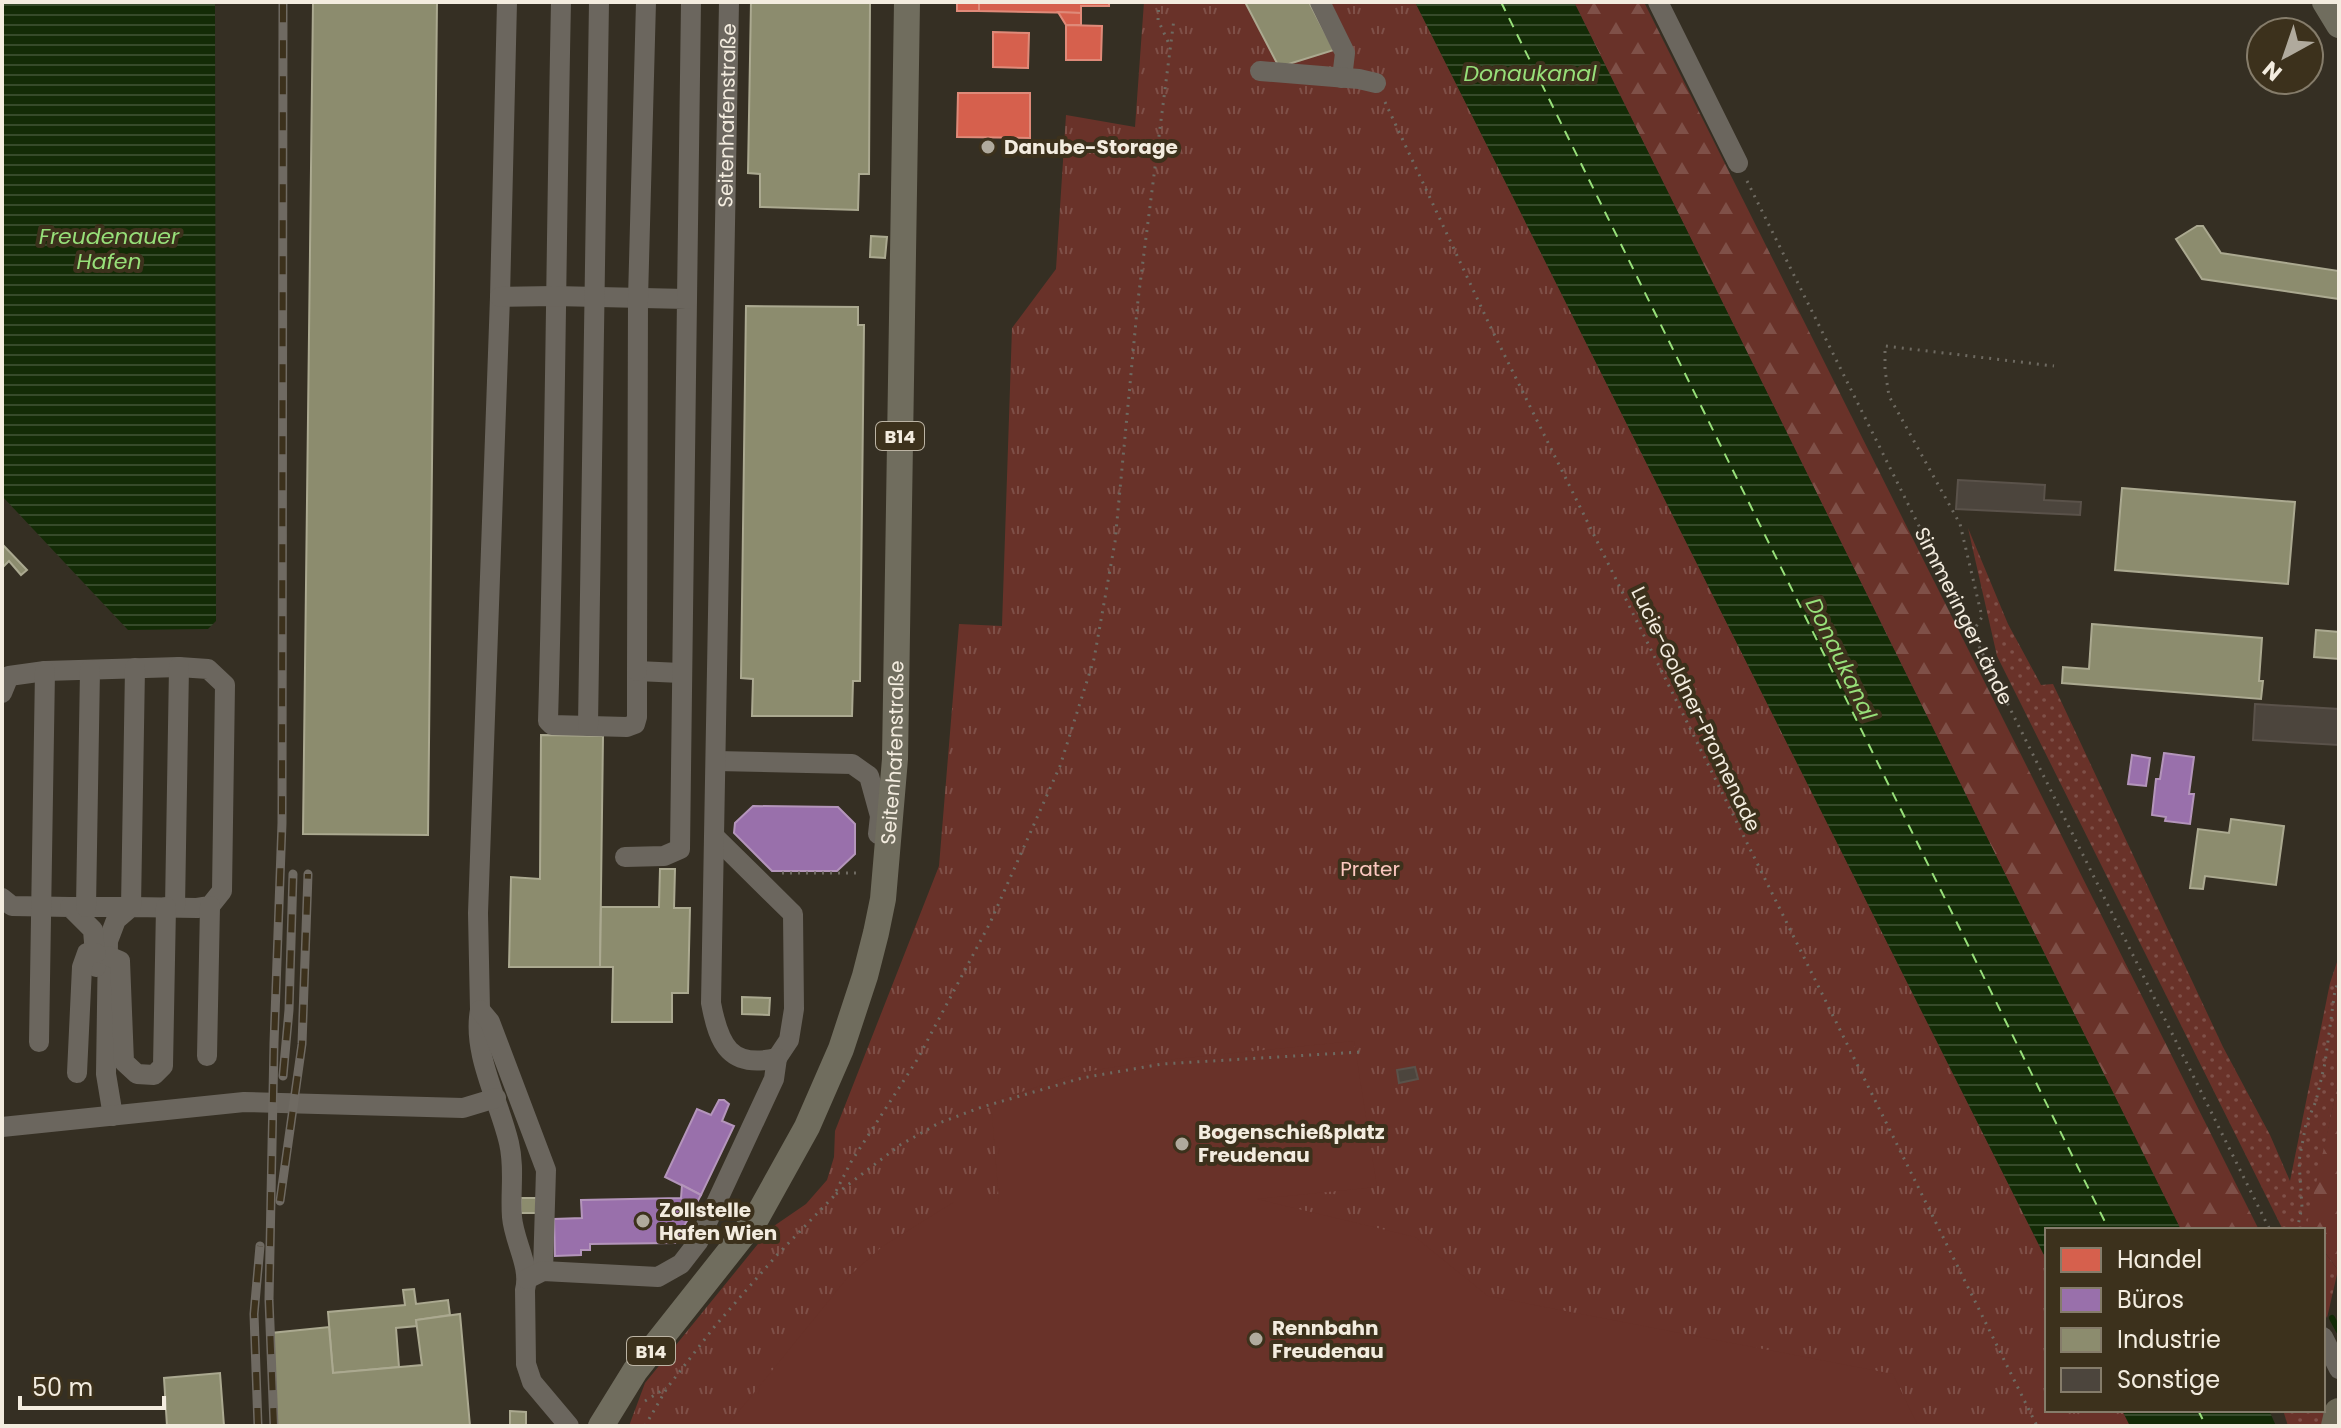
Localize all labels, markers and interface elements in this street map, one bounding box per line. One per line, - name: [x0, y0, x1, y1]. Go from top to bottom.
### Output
- north arrow: [2245, 16, 2325, 96]
- street label: Seitenhafenstraße: [711, 23, 743, 208]
- text: N: [2256, 54, 2289, 88]
- water label: Donaukanal: [1463, 58, 1597, 89]
- place label: Danube-Storage: [1004, 133, 1178, 161]
- marker: Danube-Storage: [979, 138, 997, 156]
- water label: Freudenauer Hafen: [39, 221, 180, 277]
- road number: B14: [876, 422, 924, 450]
- street label: Simmeringer Lände: [1908, 522, 2020, 710]
- street label: Lucie-Goldner-Promenade: [1624, 582, 1768, 836]
- water label: Donaukanal: [1798, 592, 1884, 726]
- street label: Seitenhafenstraße: [874, 660, 911, 846]
- park label: Prater: [1340, 855, 1400, 883]
- place label: Bogenschießplatz Freudenau: [1198, 1118, 1385, 1169]
- marker: Bogenschießplatz Freudenau: [1173, 1135, 1191, 1153]
- place label: Zollstelle Hafen Wien: [659, 1196, 777, 1247]
- marker: Zollstelle Hafen Wien: [634, 1212, 652, 1230]
- legend: [2045, 1228, 2325, 1412]
- text: Handel: [2117, 1243, 2202, 1276]
- text: Büros: [2117, 1283, 2184, 1316]
- place label: Rennbahn Freudenau: [1272, 1314, 1384, 1365]
- text: Industrie: [2117, 1323, 2221, 1356]
- marker: Rennbahn Freudenau: [1247, 1330, 1265, 1348]
- road number: B14: [627, 1337, 675, 1365]
- scale bar: [20, 1360, 164, 1410]
- text: Sonstige: [2117, 1363, 2220, 1396]
- text: 50 m: [32, 1371, 93, 1404]

